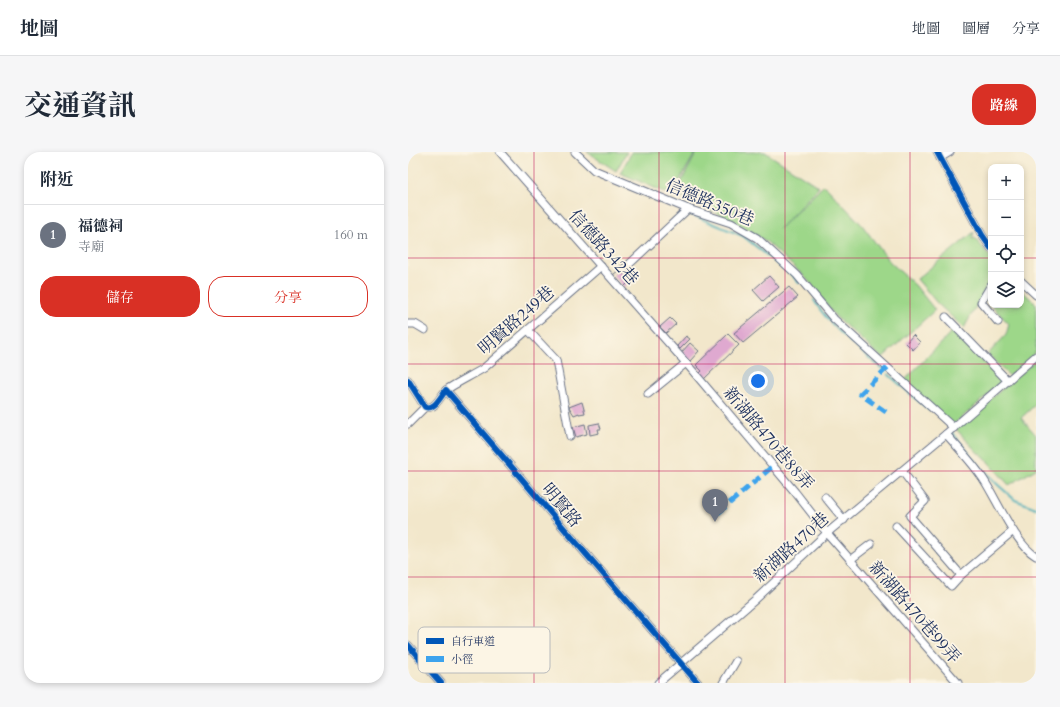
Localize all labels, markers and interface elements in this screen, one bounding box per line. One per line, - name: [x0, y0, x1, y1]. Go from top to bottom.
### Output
- text: 地圖: [20, 16, 58, 42]
- text: 地圖: [912, 19, 940, 38]
- text: 圖層: [962, 19, 990, 38]
- text: 分享: [1012, 19, 1040, 38]
- button: 路線: [972, 84, 1036, 125]
- text: 交通資訊: [24, 87, 136, 125]
- map controls: [988, 164, 1024, 308]
- button: +: [988, 164, 1024, 200]
- text: 附近: [40, 168, 74, 191]
- street label: 信德路350巷: [662, 173, 758, 231]
- button: −: [988, 200, 1024, 236]
- street label: 信德路342巷: [564, 205, 644, 290]
- text: 福德祠: [78, 216, 123, 236]
- text: 1: [50, 226, 56, 244]
- text: 160 m: [334, 226, 368, 244]
- button: locate: [988, 236, 1024, 272]
- text: 寺廟: [78, 238, 104, 256]
- button: layers: [988, 272, 1024, 308]
- button: 儲存: [40, 276, 200, 317]
- button: 分享: [208, 276, 368, 317]
- street label: 明賢路249巷: [473, 281, 559, 360]
- your location: [748, 371, 768, 391]
- street label: 新湖路470巷88弄: [718, 382, 819, 495]
- street label: 明賢路: [536, 478, 587, 532]
- pin: 1: [702, 489, 728, 522]
- street label: 新湖路470巷: [749, 507, 834, 587]
- street label: 新湖路470巷99弄: [864, 556, 965, 668]
- legend: [418, 627, 550, 673]
- text: 自行車道: [451, 634, 495, 649]
- text: 小徑: [451, 652, 473, 667]

